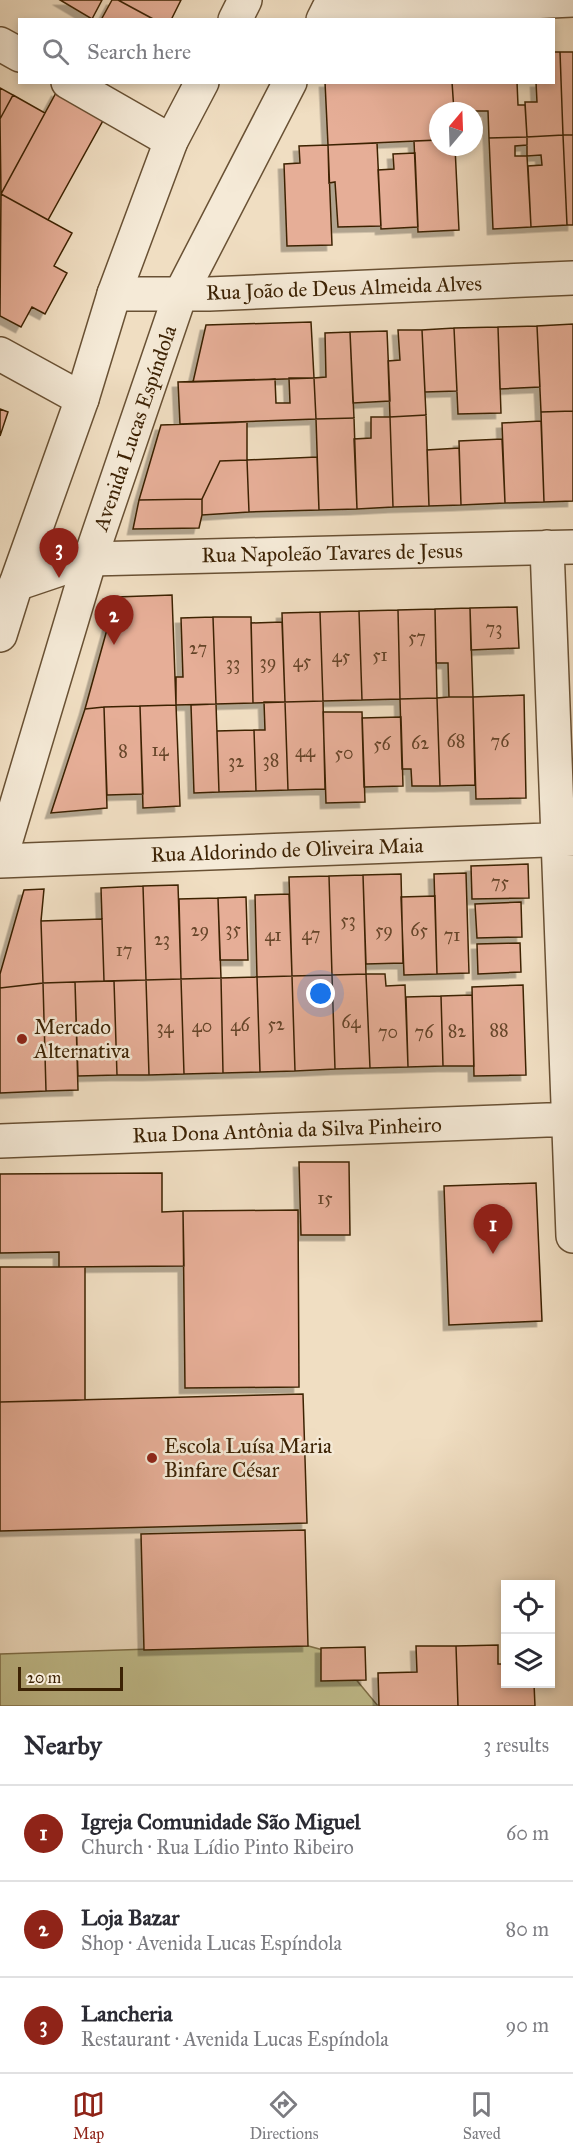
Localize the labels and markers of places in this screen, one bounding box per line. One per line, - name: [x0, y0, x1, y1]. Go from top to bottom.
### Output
- pin: 3: [40, 528, 78, 578]
- pin: 2: [94, 596, 134, 645]
- place label: Mercado Alternativa: [33, 1014, 130, 1064]
- marker: Mercado Alternativa: [15, 1032, 29, 1046]
- pin: 1: [474, 1204, 512, 1254]
- place label: Escola Luísa Maria Binfare César: [164, 1433, 332, 1483]
- marker: Escola Luísa Maria Binfare César: [145, 1451, 159, 1465]

